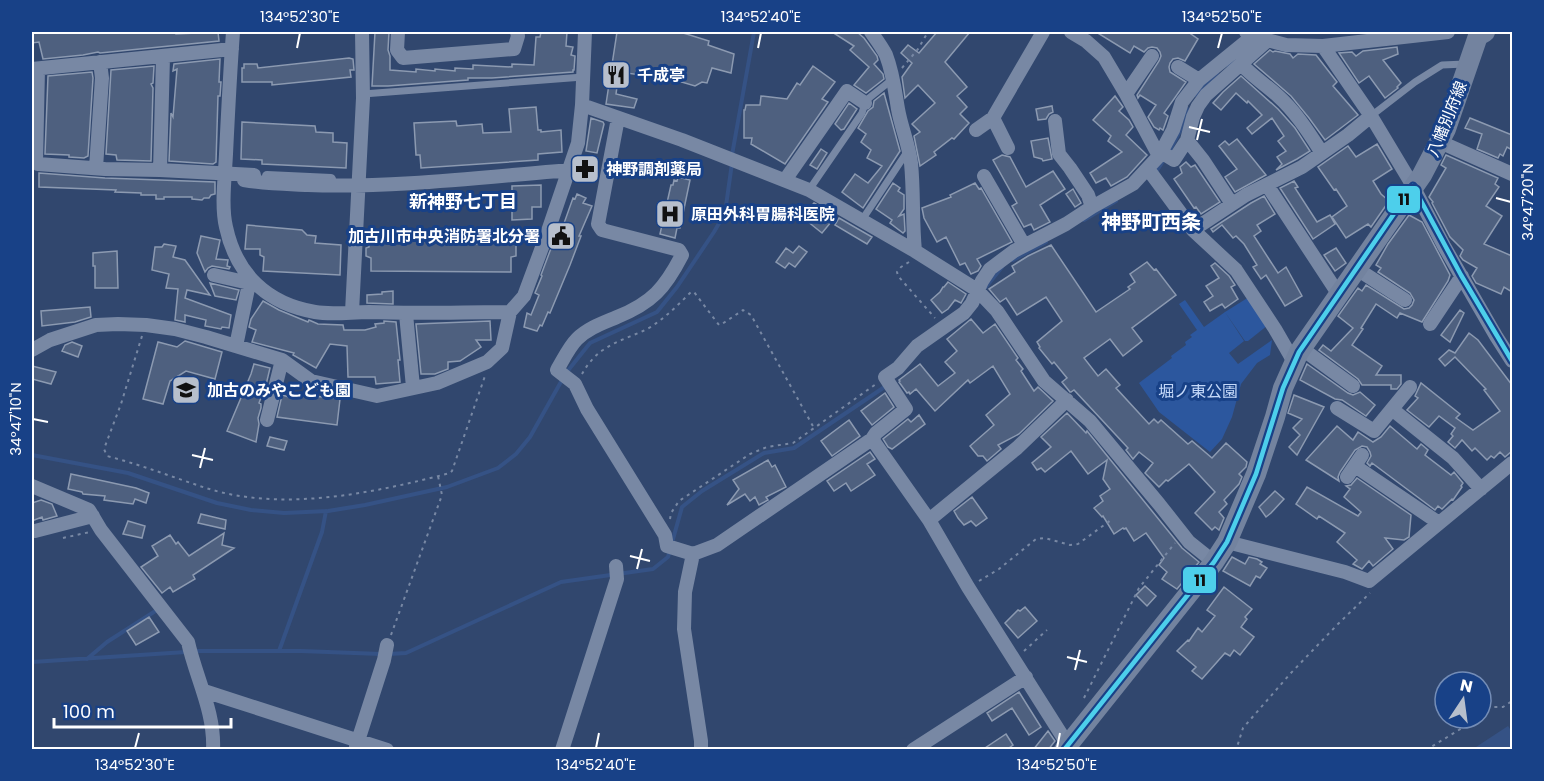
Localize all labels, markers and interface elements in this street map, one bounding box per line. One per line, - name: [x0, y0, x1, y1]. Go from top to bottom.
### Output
- text: 134°52'30"E: [260, 6, 340, 27]
- text: 134°52'40"E: [721, 6, 801, 27]
- text: 134°52'50"E: [1182, 6, 1262, 27]
- restaurant icon: 千成亭: [600, 59, 632, 91]
- place label: 千成亭: [637, 64, 685, 87]
- street label: 八幡別府線: [1421, 78, 1473, 160]
- pharmacy icon: 神野調剤薬局: [569, 153, 601, 185]
- place label: 神野調剤薬局: [606, 158, 702, 181]
- text: 34°47'20"N: [1517, 163, 1538, 241]
- line badge: 11: [1386, 185, 1421, 214]
- text: 11: [1398, 188, 1410, 211]
- district label: 新神野七丁目: [409, 189, 517, 214]
- hospital icon: 原田外科胃腸科医院: [654, 198, 686, 230]
- place label: 原田外科胃腸科医院: [691, 203, 835, 226]
- district label: 神野町西条: [1101, 208, 1201, 236]
- public building icon: 加古川市中央消防署北分署: [545, 220, 577, 252]
- place label: 加古川市中央消防署北分署: [348, 225, 540, 248]
- school or university icon: 加古のみやこども園: [170, 374, 202, 406]
- place label: 加古のみやこども園: [207, 379, 351, 402]
- park label: 堀ノ東公園: [1158, 380, 1238, 403]
- text: 34°47'10"N: [5, 382, 26, 456]
- line badge: 11: [1182, 566, 1217, 594]
- text: 11: [1194, 569, 1206, 592]
- north arrow: [1433, 670, 1493, 730]
- text: N: [1458, 673, 1475, 698]
- scale bar: [54, 691, 231, 729]
- text: 100 m: [63, 699, 115, 724]
- text: 134°52'30"E: [95, 754, 175, 775]
- text: 134°52'40"E: [556, 754, 636, 775]
- text: 134°52'50"E: [1017, 754, 1097, 775]

